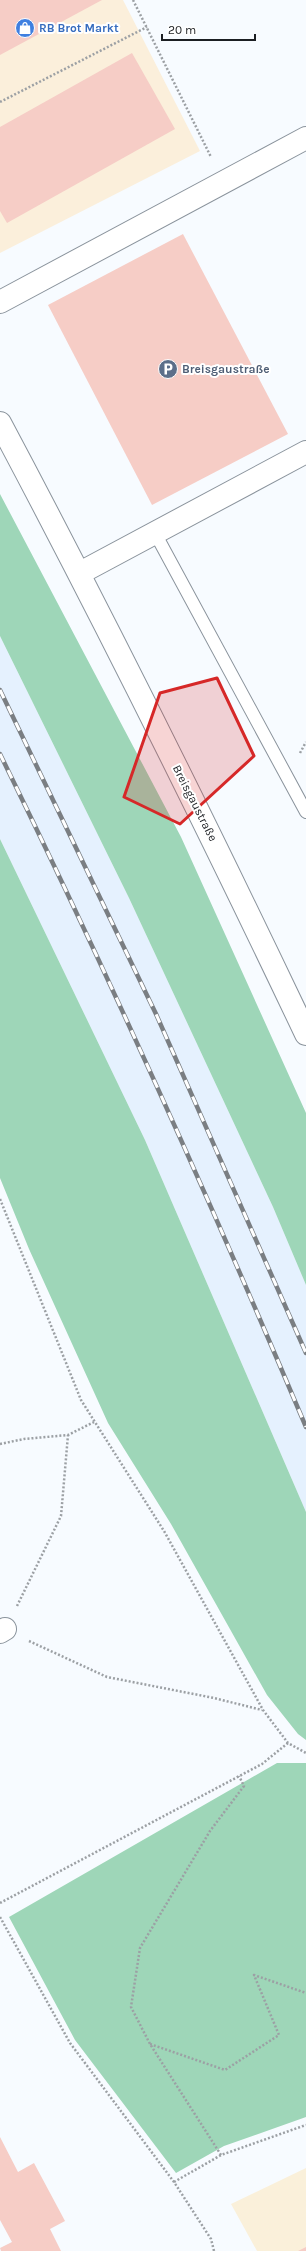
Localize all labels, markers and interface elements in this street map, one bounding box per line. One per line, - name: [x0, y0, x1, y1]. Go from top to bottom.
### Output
- scale bar: [162, 16, 255, 42]
- shop icon: RB Brot Markt: [14, 17, 36, 39]
- place label: RB Brot Markt: [39, 21, 119, 35]
- text: 20 m: [168, 23, 196, 37]
- parking icon: Breisgaustraße: [157, 358, 179, 380]
- place label: Breisgaustraße: [182, 362, 270, 376]
- street label: Breisgaustraße: [170, 762, 220, 844]

